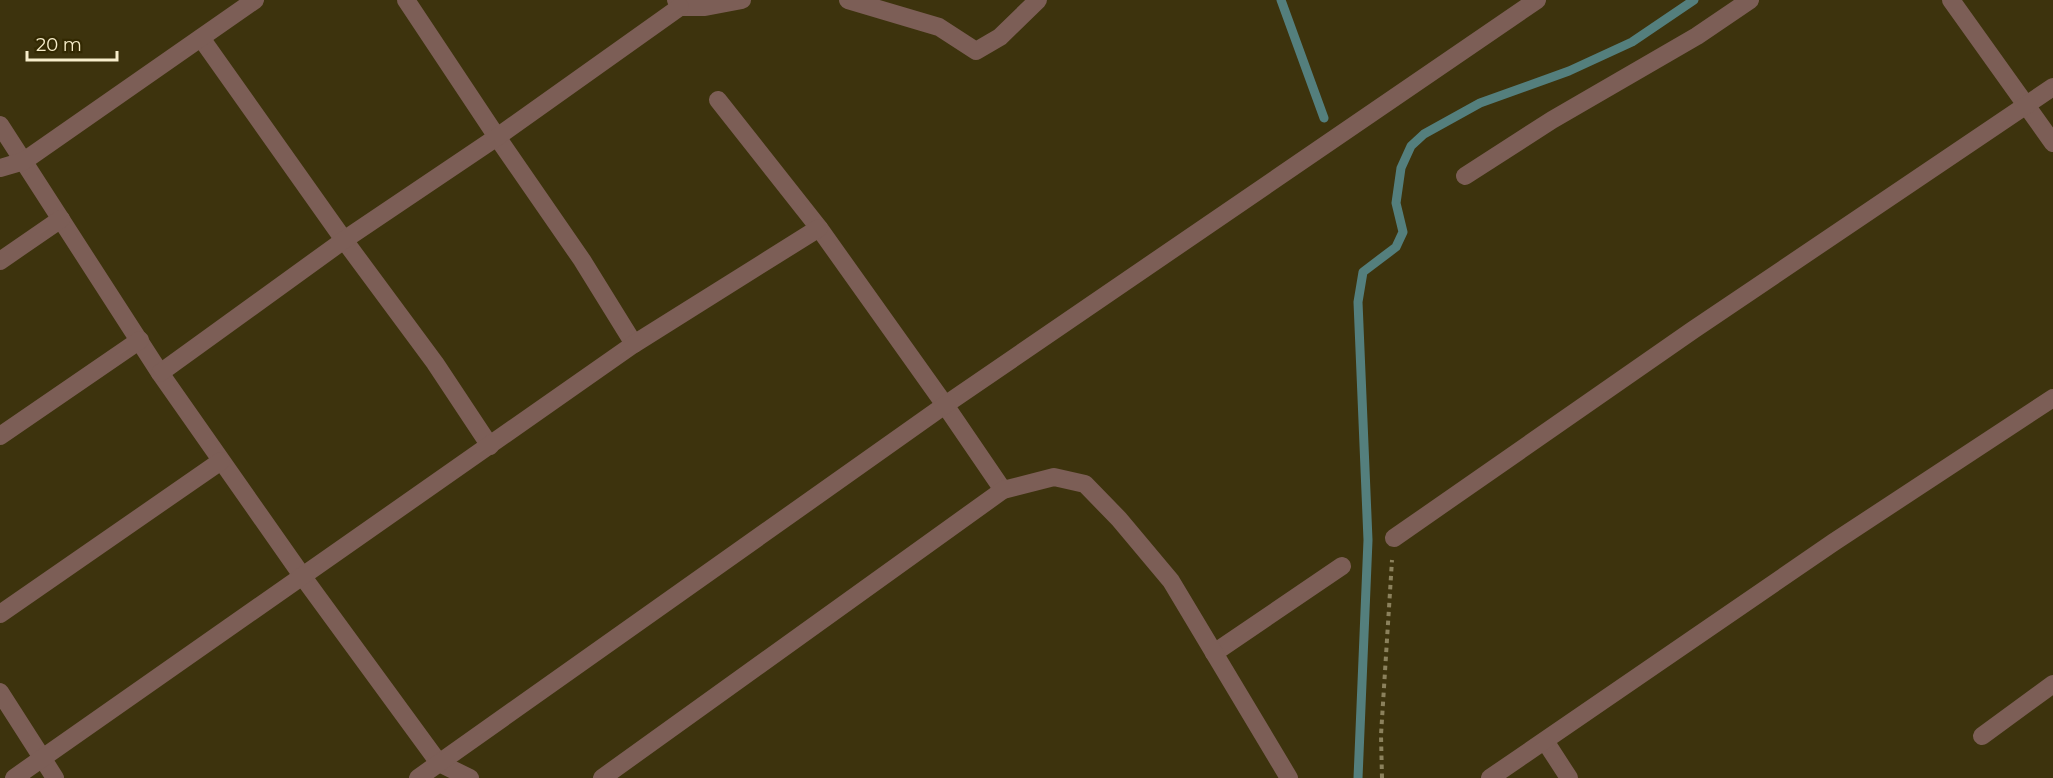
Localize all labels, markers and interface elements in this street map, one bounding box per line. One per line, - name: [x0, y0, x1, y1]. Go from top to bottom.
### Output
- scale bar: [27, 24, 117, 62]
- text: 20 m: [36, 34, 82, 56]

